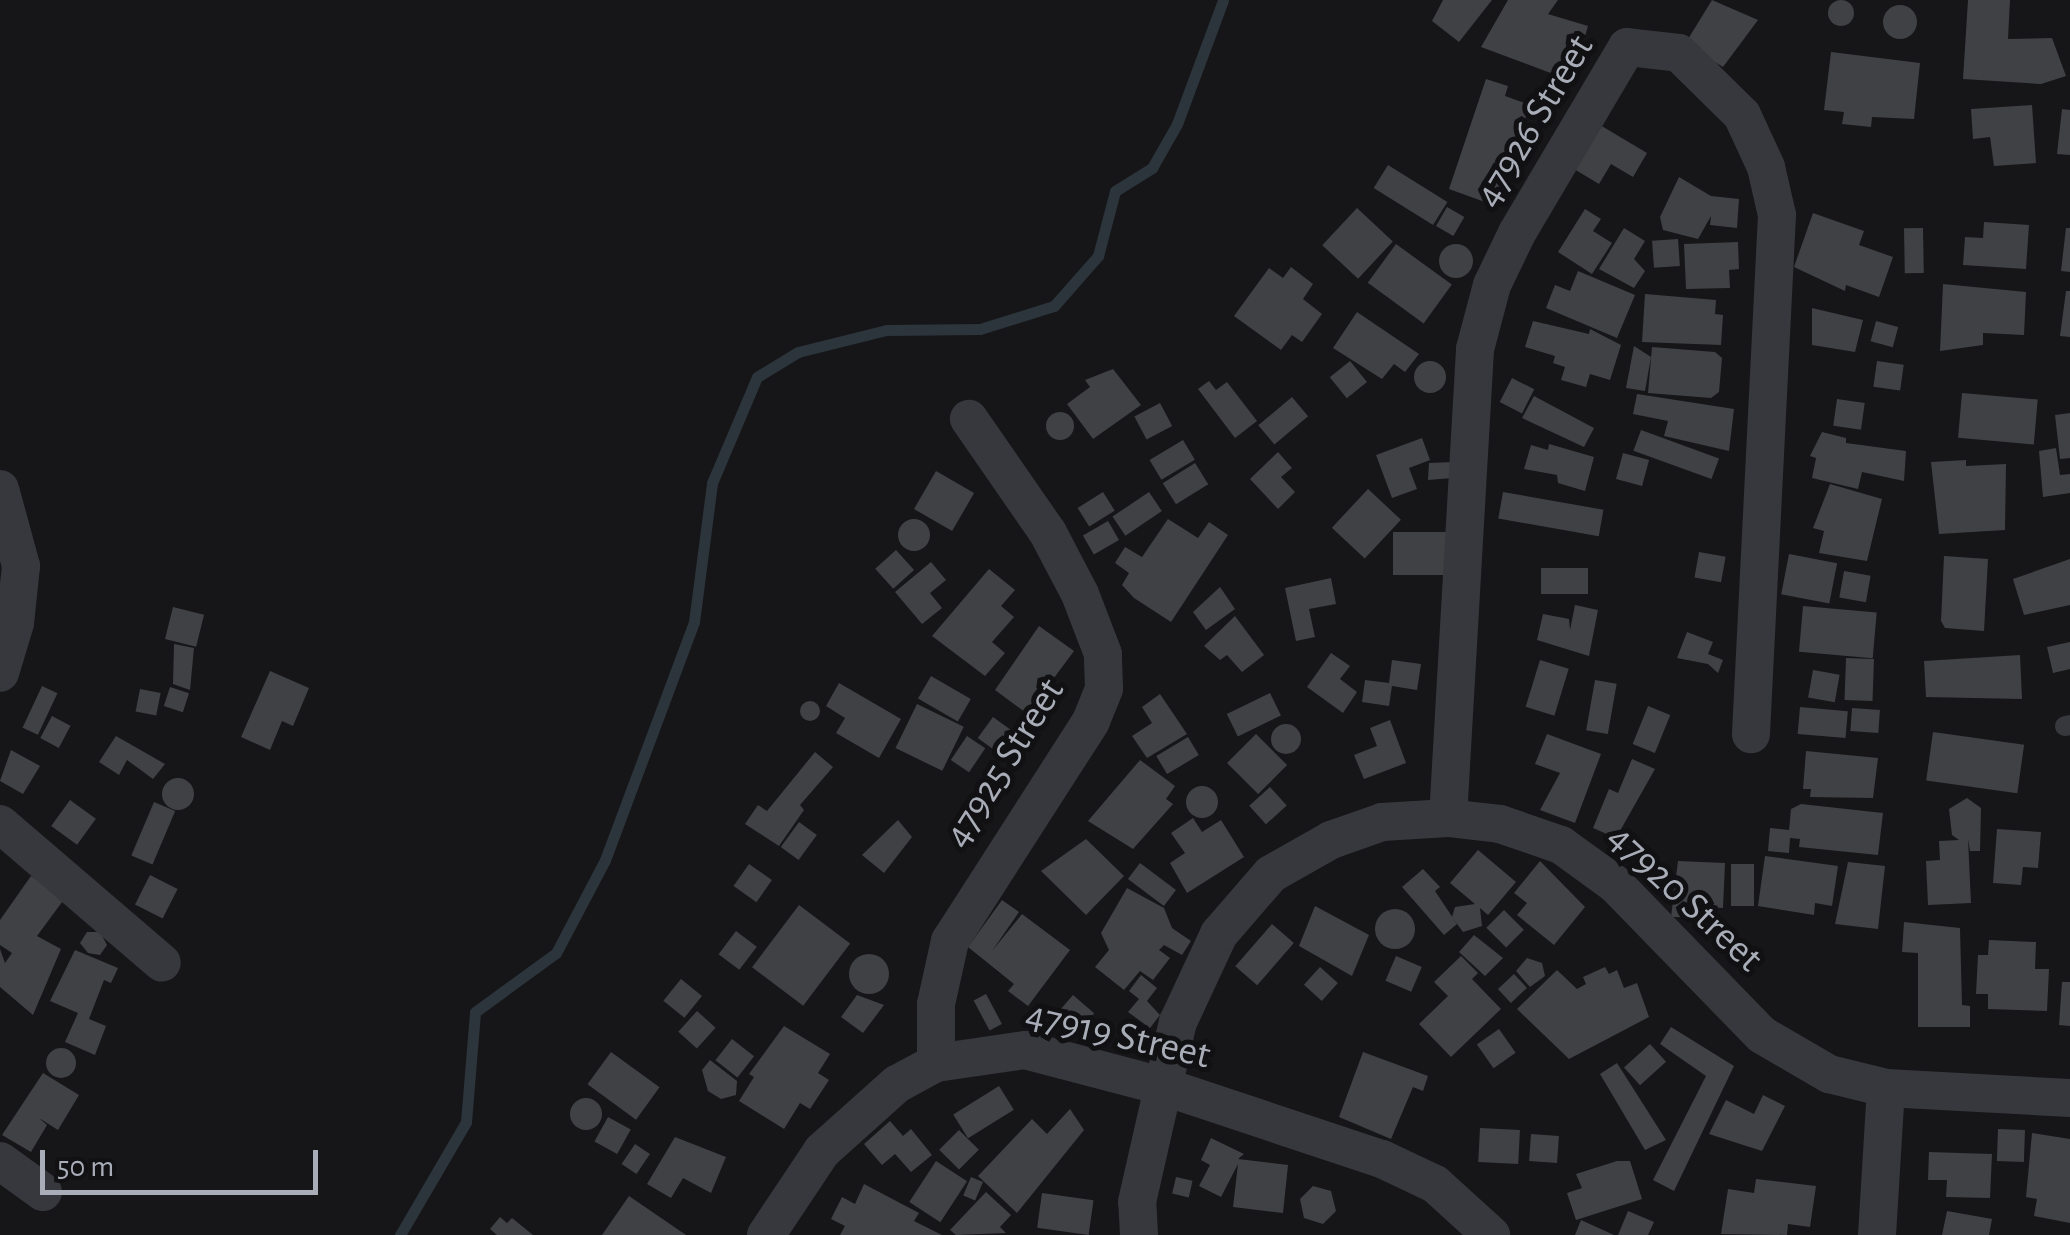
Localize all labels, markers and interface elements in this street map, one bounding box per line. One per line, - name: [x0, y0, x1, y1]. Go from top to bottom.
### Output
- street label: 47926 Street: [1464, 26, 1604, 216]
- street label: 47925 Street: [933, 670, 1075, 856]
- street label: 47920 Street: [1597, 814, 1773, 982]
- street label: 47919 Street: [1021, 990, 1215, 1080]
- scale bar: [45, 1130, 322, 1192]
- text: 50 m: [57, 1152, 114, 1182]

